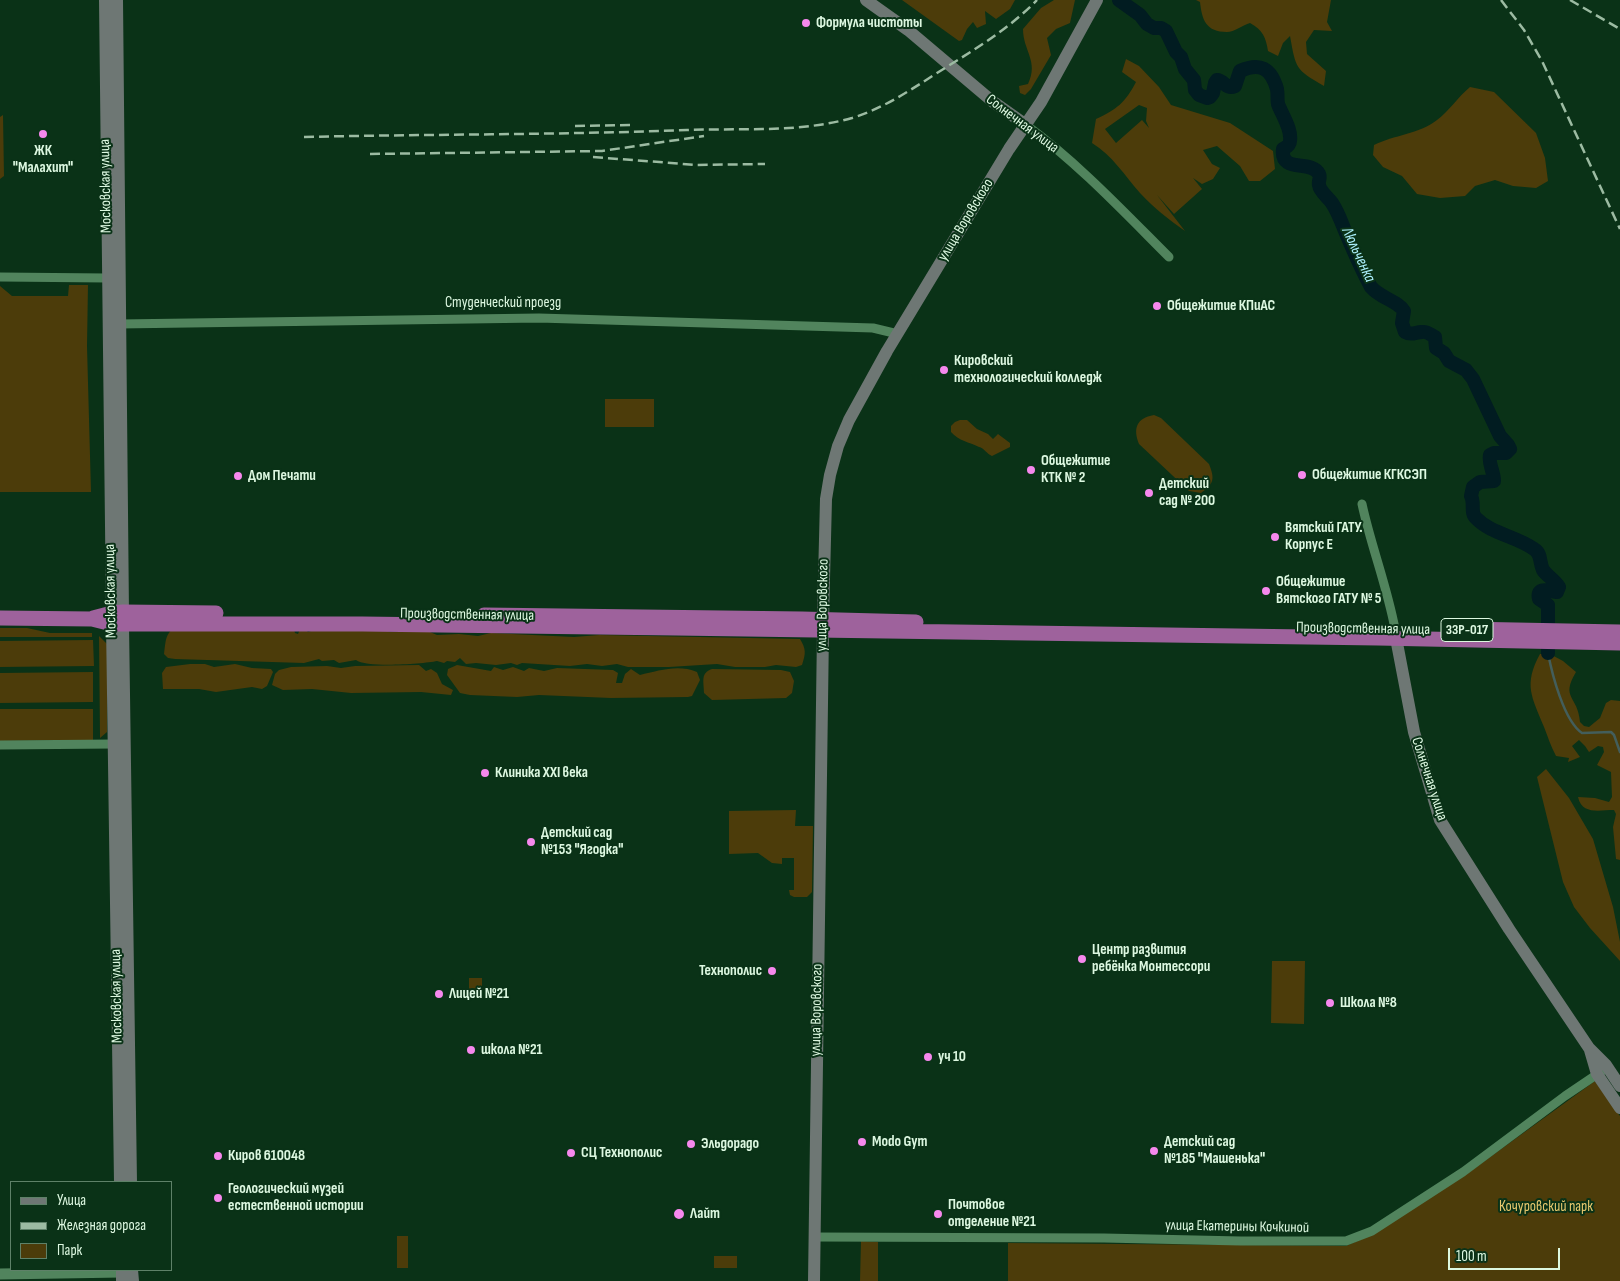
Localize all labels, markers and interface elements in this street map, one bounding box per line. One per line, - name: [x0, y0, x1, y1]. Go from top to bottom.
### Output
- place label: Формула чистоты: [816, 14, 922, 32]
- marker: Формула чистоты: [800, 17, 812, 29]
- street label: Солнечная улица: [982, 91, 1062, 157]
- marker: ЖК "Малахит": [37, 128, 49, 140]
- street label: Московская улица: [96, 139, 116, 233]
- place label: ЖК "Малахит": [13, 142, 73, 177]
- street label: улица Воровского: [934, 176, 998, 264]
- water label: Люльченка: [1337, 224, 1379, 286]
- street label: Студенческий проезд: [445, 294, 561, 312]
- place label: Общежитие КПиАС: [1167, 297, 1275, 315]
- marker: Общежитие КПиАС: [1151, 300, 1163, 312]
- place label: Кировский технологический колледж: [954, 352, 1102, 387]
- marker: Кировский технологический колледж: [938, 364, 950, 376]
- place label: Общежитие КТК № 2: [1041, 452, 1110, 487]
- marker: Общежитие КТК № 2: [1025, 464, 1037, 476]
- place label: Общежитие КГКСЭП: [1312, 466, 1427, 484]
- place label: Дом Печати: [248, 467, 316, 485]
- marker: Общежитие КГКСЭП: [1296, 469, 1308, 481]
- marker: Дом Печати: [232, 470, 244, 482]
- place label: Детский сад № 200: [1159, 475, 1215, 510]
- marker: Детский сад № 200: [1143, 487, 1155, 499]
- place label: Вятский ГАТУ. Корпус Е: [1285, 519, 1363, 554]
- marker: Вятский ГАТУ. Корпус Е: [1269, 531, 1281, 543]
- street label: Московская улица: [101, 544, 121, 638]
- street label: улица Воровского: [813, 558, 833, 652]
- place label: Общежитие Вятского ГАТУ № 5: [1276, 573, 1381, 608]
- marker: Общежитие Вятского ГАТУ № 5: [1260, 585, 1272, 597]
- street label: Производственная улица: [400, 605, 534, 625]
- road number: 33Р-017: [1441, 618, 1493, 642]
- street label: Производственная улица: [1296, 619, 1430, 639]
- street label: Солнечная улица: [1407, 735, 1451, 823]
- place label: Клиника XXI века: [495, 764, 588, 782]
- marker: Клиника XXI века: [479, 767, 491, 779]
- place label: Детский сад №153 "Ягодка": [541, 824, 623, 859]
- marker: Детский сад №153 "Ягодка": [525, 836, 537, 848]
- place label: Центр развития ребёнка Монтессори: [1092, 941, 1210, 976]
- street label: Московская улица: [107, 949, 127, 1043]
- marker: Центр развития ребёнка Монтессори: [1076, 953, 1088, 965]
- place label: Технополис: [699, 962, 762, 980]
- street label: улица Воровского: [807, 963, 827, 1057]
- marker: Технополис: [766, 965, 778, 977]
- place label: Лицей №21: [449, 985, 509, 1003]
- marker: Лицей №21: [433, 988, 445, 1000]
- place label: Школа №8: [1340, 994, 1397, 1012]
- marker: Школа №8: [1324, 997, 1336, 1009]
- place label: школа №21: [481, 1041, 542, 1059]
- marker: школа №21: [465, 1044, 477, 1056]
- place label: уч 10: [938, 1048, 966, 1066]
- marker: уч 10: [922, 1051, 934, 1063]
- place label: Modo Gym: [872, 1133, 927, 1151]
- place label: Детский сад №185 "Машенька": [1164, 1133, 1265, 1168]
- place label: Эльдорадо: [701, 1135, 759, 1153]
- marker: Modo Gym: [856, 1136, 868, 1148]
- marker: Эльдорадо: [685, 1138, 697, 1150]
- place label: СЦ Технополис: [581, 1144, 662, 1162]
- marker: Детский сад №185 "Машенька": [1148, 1145, 1160, 1157]
- place label: Киров 610048: [228, 1147, 305, 1165]
- marker: СЦ Технополис: [565, 1147, 577, 1159]
- marker: Киров 610048: [212, 1150, 224, 1162]
- place label: Геологический музей естественной истории: [228, 1180, 364, 1215]
- legend: [10, 1181, 172, 1271]
- text: Улица: [57, 1191, 86, 1210]
- marker: Геологический музей естественной истории: [212, 1192, 224, 1204]
- place label: Почтовое отделение №21: [948, 1196, 1036, 1231]
- park label: Кочуровский парк: [1499, 1198, 1593, 1216]
- place label: Лайт: [690, 1205, 720, 1223]
- marker: Лайт: [672, 1207, 686, 1221]
- marker: Почтовое отделение №21: [932, 1208, 944, 1220]
- text: Железная дорога: [57, 1216, 146, 1235]
- street label: улица Екатерины Кочкиной: [1165, 1217, 1309, 1237]
- scale bar: [1450, 1238, 1562, 1270]
- text: Парк: [57, 1241, 82, 1260]
- text: 100 m: [1456, 1247, 1487, 1266]

